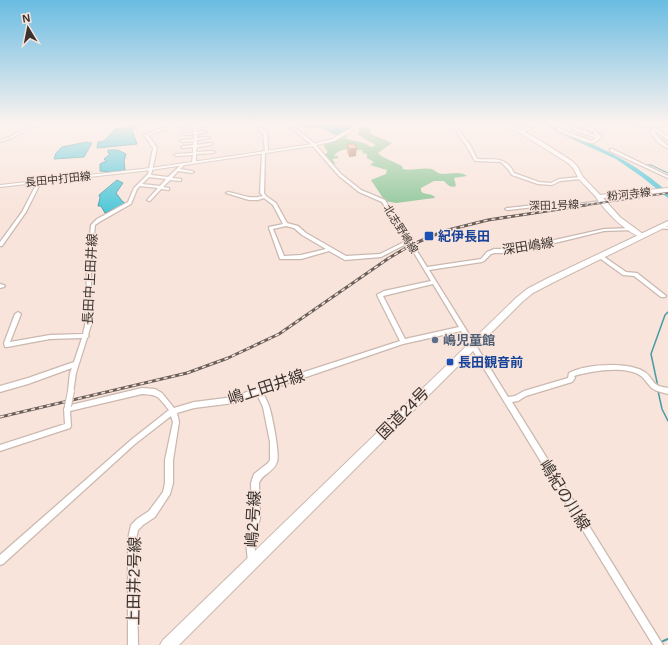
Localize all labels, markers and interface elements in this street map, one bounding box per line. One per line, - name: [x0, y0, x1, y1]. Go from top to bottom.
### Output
- north arrow: [8, 8, 48, 48]
- text: N: [21, 12, 31, 25]
- street label: 長田中打田線: [25, 170, 91, 188]
- street label: 粉河寺線: [606, 186, 652, 202]
- street label: 深田1号線: [529, 198, 579, 212]
- street label: 北志野嶋線: [381, 202, 421, 256]
- place label: 紀伊長田: [438, 229, 490, 244]
- marker: 紀伊長田: [423, 230, 435, 242]
- street label: 長田中上田井線: [80, 233, 100, 325]
- street label: 深田嶋線: [501, 235, 555, 257]
- place label: 嶋児童館: [443, 333, 495, 348]
- marker: 嶋児童館: [430, 335, 440, 345]
- place label: 長田観音前: [458, 355, 523, 370]
- marker: 長田観音前: [445, 357, 455, 367]
- street label: 嶋上田井線: [225, 367, 307, 407]
- street label: 国道24号: [374, 384, 432, 442]
- street label: 嶋紀の川線: [537, 457, 593, 533]
- street label: 嶋2号線: [243, 490, 263, 548]
- street label: 上田井2号線: [125, 536, 143, 626]

